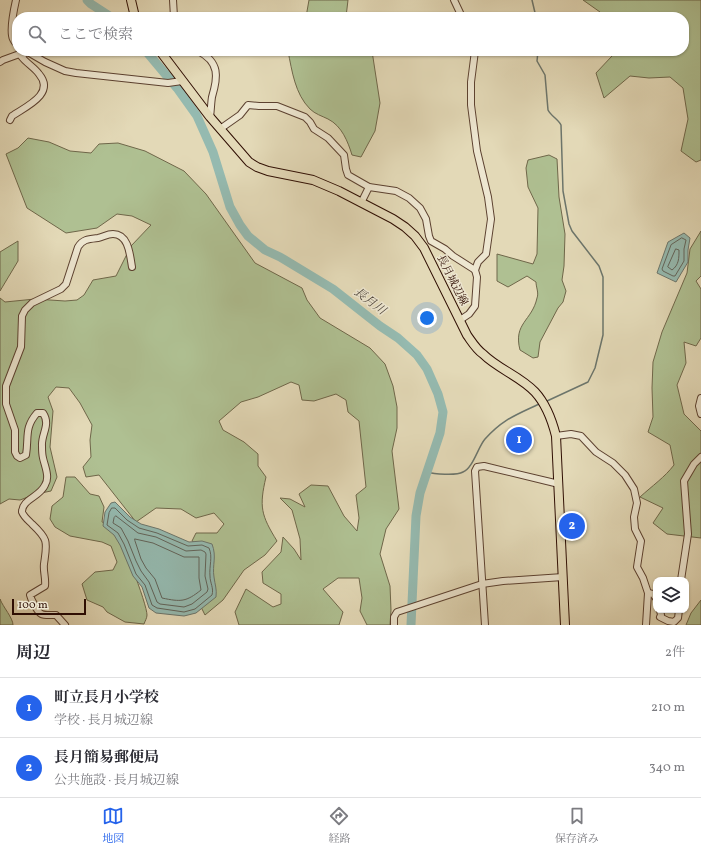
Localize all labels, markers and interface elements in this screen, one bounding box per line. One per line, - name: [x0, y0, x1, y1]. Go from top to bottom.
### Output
- search box: [12, 12, 689, 56]
- icon: search: [26, 23, 48, 45]
- text: ここで検索: [58, 25, 133, 46]
- street label: 長月城辺線: [432, 253, 471, 309]
- water label: 長月川: [350, 285, 390, 320]
- your location: [417, 308, 437, 328]
- pin: 1: [506, 425, 532, 455]
- pin: 2: [559, 511, 585, 541]
- map controls: [653, 577, 689, 613]
- button: layers: [653, 577, 689, 613]
- scale bar: [12, 597, 86, 616]
- text: 100 m: [18, 598, 48, 613]
- text: 周辺: [16, 642, 50, 665]
- text: 2件: [665, 644, 685, 662]
- text: 町立長月小学校: [54, 688, 159, 709]
- text: 1: [26, 699, 32, 717]
- text: 210 m: [651, 699, 685, 717]
- text: 学校 · 長月城辺線: [54, 712, 153, 730]
- text: 長月簡易郵便局: [54, 748, 159, 769]
- text: 2: [26, 759, 32, 777]
- text: 340 m: [649, 759, 685, 777]
- text: 公共施設 · 長月城辺線: [54, 772, 179, 790]
- tab: 地図: [102, 805, 124, 847]
- tab: 経路: [328, 805, 350, 847]
- tab: 保存済み: [555, 805, 599, 847]

